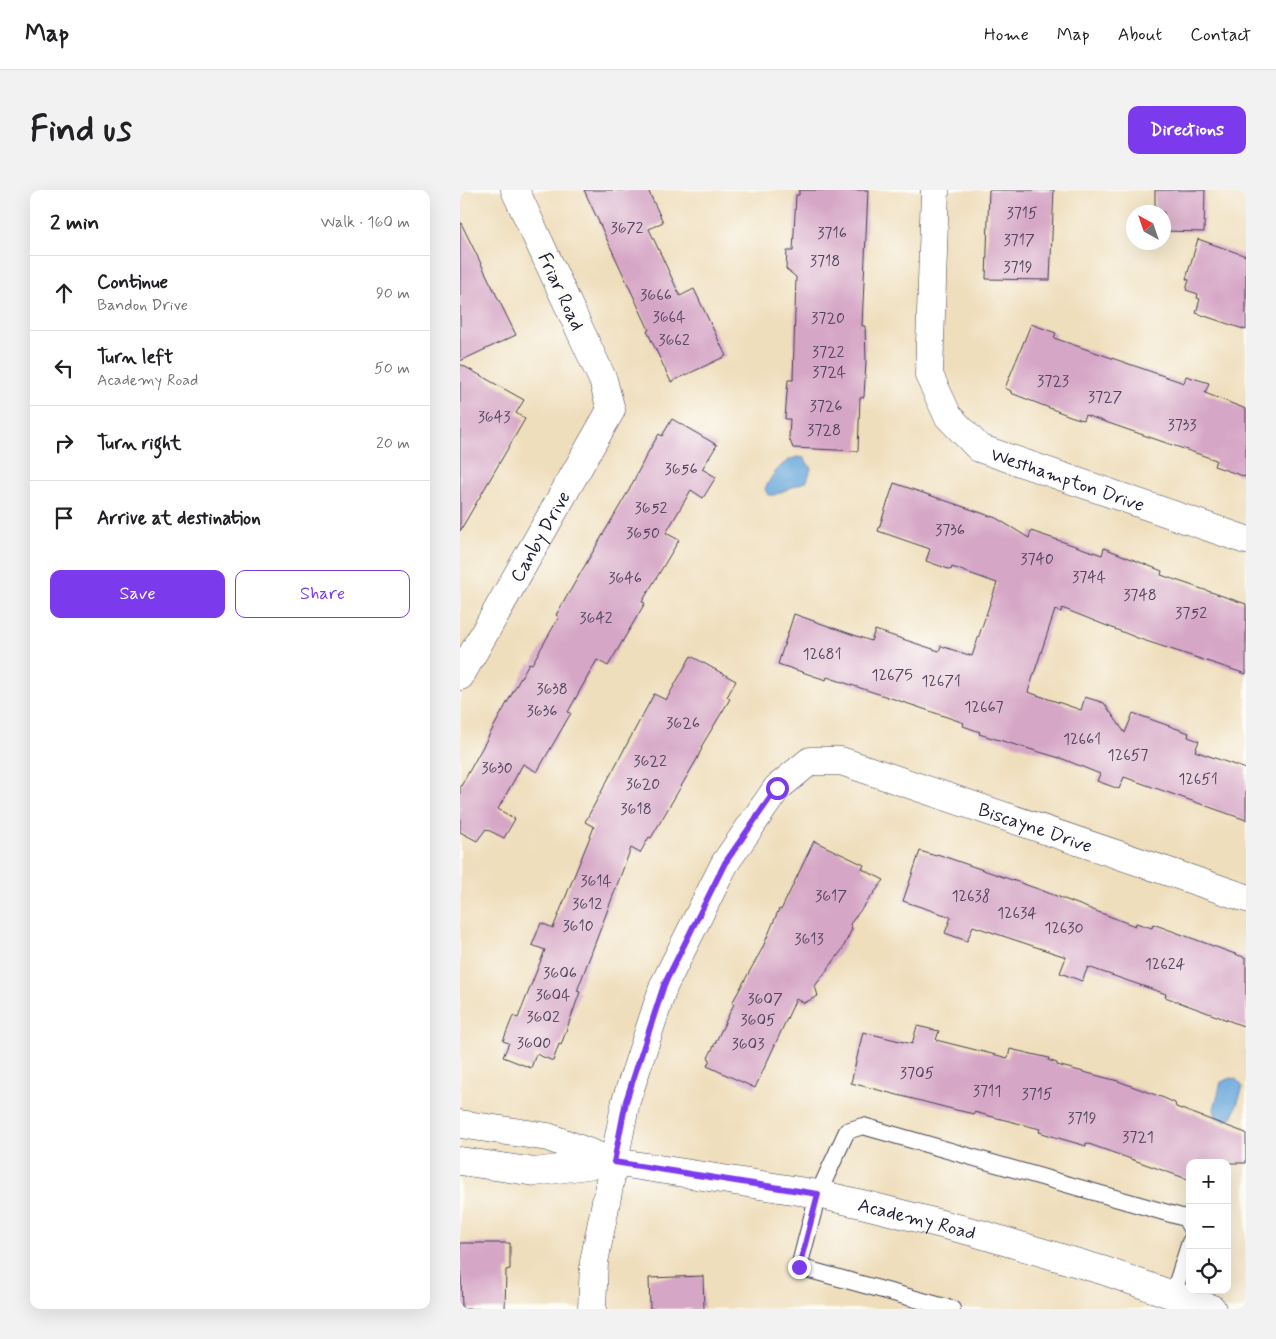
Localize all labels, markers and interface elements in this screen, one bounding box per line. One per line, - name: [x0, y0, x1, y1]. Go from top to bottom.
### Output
- text: Map: [25, 19, 69, 50]
- text: Home: [984, 23, 1029, 47]
- text: Map: [1057, 23, 1090, 47]
- text: About: [1118, 23, 1162, 47]
- text: Contact: [1190, 23, 1251, 47]
- button: Directions: [1128, 106, 1246, 154]
- text: Find us: [30, 107, 132, 153]
- house number: 3715: [1006, 203, 1038, 224]
- north arrow: [1126, 205, 1171, 250]
- text: 2 min: [50, 209, 99, 237]
- text: Walk · 160 m: [320, 212, 410, 233]
- house number: 3672: [611, 218, 644, 239]
- house number: 3716: [817, 223, 847, 244]
- house number: 3717: [1003, 230, 1035, 251]
- street label: Friar Road: [532, 249, 590, 335]
- house number: 3718: [810, 251, 840, 272]
- house number: 3719: [1003, 257, 1033, 278]
- text: Continue: [97, 270, 168, 295]
- icon: ahead: [50, 279, 78, 307]
- text: 90 m: [376, 283, 410, 304]
- house number: 3666: [640, 285, 672, 306]
- text: Bandon Drive: [97, 295, 188, 316]
- house number: 3664: [653, 307, 685, 328]
- house number: 3720: [811, 308, 845, 329]
- house number: 3662: [658, 330, 690, 351]
- house number: 3722: [812, 342, 844, 363]
- text: Turn left: [97, 345, 173, 370]
- icon: left: [50, 354, 78, 382]
- text: 50 m: [374, 358, 410, 379]
- house number: 3724: [812, 362, 846, 383]
- text: Academy Road: [97, 370, 198, 391]
- house number: 3723: [1037, 371, 1069, 392]
- house number: 3727: [1088, 387, 1123, 408]
- house number: 3726: [809, 396, 843, 417]
- house number: 3643: [478, 407, 510, 428]
- house number: 3733: [1167, 415, 1197, 436]
- house number: 3728: [807, 420, 841, 441]
- icon: right: [50, 429, 78, 457]
- text: Turn right: [97, 431, 181, 456]
- text: 20 m: [376, 433, 410, 454]
- street label: Westhampton Drive: [987, 442, 1148, 518]
- house number: 3656: [664, 459, 698, 480]
- street label: Canby Drive: [505, 487, 577, 587]
- house number: 3652: [635, 498, 668, 519]
- icon: arrive: [50, 504, 78, 532]
- text: Arrive at destination: [97, 506, 261, 531]
- house number: 3736: [935, 520, 965, 541]
- house number: 3650: [626, 523, 660, 544]
- house number: 3740: [1020, 549, 1054, 570]
- house number: 3744: [1072, 567, 1106, 588]
- house number: 3646: [608, 568, 642, 589]
- button: Save: [50, 570, 225, 618]
- button: Share: [235, 570, 410, 618]
- house number: 3748: [1123, 585, 1157, 606]
- house number: 3752: [1175, 603, 1207, 624]
- house number: 3642: [579, 608, 613, 629]
- house number: 12681: [802, 644, 842, 665]
- house number: 12675: [871, 665, 913, 686]
- house number: 12671: [921, 671, 961, 692]
- house number: 3638: [536, 679, 568, 700]
- house number: 12667: [964, 697, 1004, 718]
- house number: 3636: [527, 701, 557, 722]
- house number: 3626: [666, 713, 700, 734]
- house number: 12661: [1063, 729, 1101, 750]
- house number: 12657: [1108, 745, 1148, 766]
- house number: 3622: [633, 751, 667, 772]
- house number: 3630: [481, 758, 513, 779]
- house number: 12651: [1178, 769, 1218, 790]
- house number: 3620: [626, 774, 660, 795]
- route start: [766, 777, 789, 800]
- street label: Biscayne Drive: [975, 797, 1095, 859]
- house number: 3618: [620, 799, 652, 820]
- house number: 3614: [580, 871, 612, 892]
- house number: 3617: [815, 886, 847, 907]
- house number: 12638: [951, 886, 991, 907]
- house number: 3612: [572, 894, 602, 915]
- house number: 12634: [997, 903, 1037, 924]
- house number: 3610: [562, 916, 594, 937]
- house number: 12630: [1044, 918, 1084, 939]
- house number: 3613: [794, 929, 824, 950]
- house number: 12624: [1145, 954, 1186, 975]
- house number: 3606: [543, 963, 577, 984]
- house number: 3604: [535, 985, 571, 1006]
- house number: 3607: [747, 989, 783, 1010]
- house number: 3602: [526, 1007, 560, 1028]
- house number: 3605: [740, 1010, 776, 1031]
- house number: 3600: [517, 1033, 551, 1054]
- house number: 3603: [732, 1034, 764, 1055]
- house number: 3705: [900, 1063, 934, 1084]
- house number: 3711: [973, 1081, 1001, 1102]
- house number: 3715: [1021, 1084, 1053, 1105]
- house number: 3719: [1067, 1108, 1097, 1129]
- house number: 3721: [1122, 1127, 1154, 1148]
- map controls: [1186, 1159, 1231, 1294]
- button: +: [1186, 1159, 1231, 1204]
- street label: Academy Road: [856, 1193, 978, 1246]
- button: −: [1186, 1204, 1231, 1249]
- button: locate: [1186, 1249, 1231, 1294]
- route end: [788, 1256, 811, 1279]

